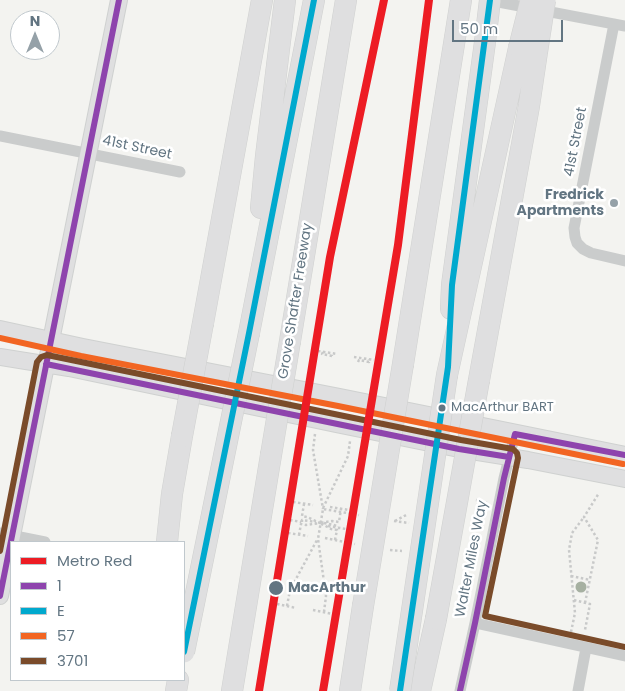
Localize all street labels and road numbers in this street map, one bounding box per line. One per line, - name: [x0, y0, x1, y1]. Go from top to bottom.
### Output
- street label: 41st Street: [561, 106, 591, 178]
- street label: 41st Street: [101, 132, 173, 164]
- street label: Grove Shafter Freeway: [275, 222, 317, 380]
- street label: Walter Miles Way: [452, 499, 492, 619]

